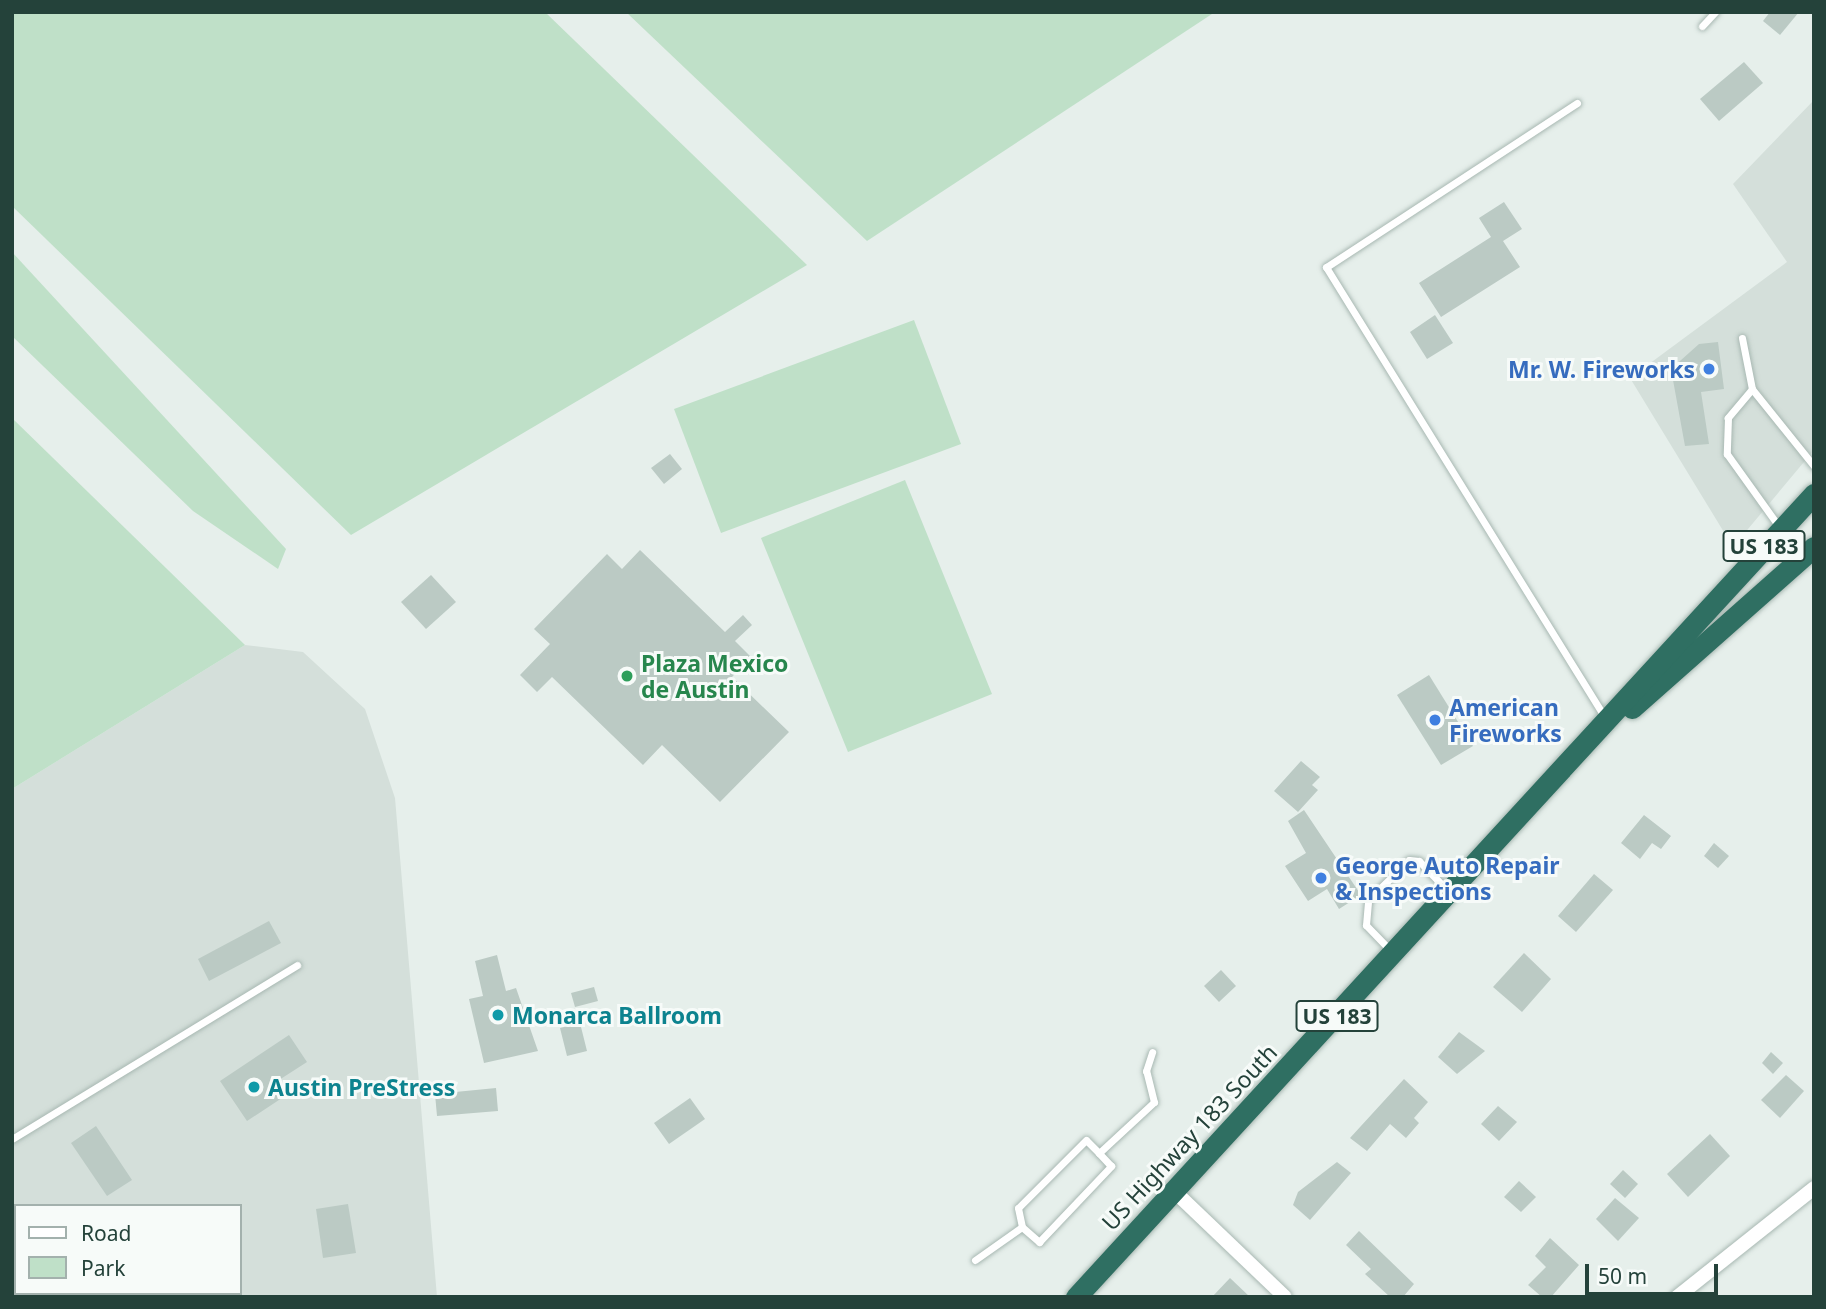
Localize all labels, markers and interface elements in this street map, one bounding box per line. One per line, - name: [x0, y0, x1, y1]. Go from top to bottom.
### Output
- place label: Mr. W. Fireworks: [1508, 355, 1695, 383]
- marker: Mr. W. Fireworks: [1701, 361, 1717, 377]
- road number: US 183: [1722, 528, 1806, 564]
- place label: Plaza Mexico de Austin: [641, 649, 788, 703]
- marker: Plaza Mexico de Austin: [619, 668, 635, 684]
- place label: American Fireworks: [1449, 693, 1562, 747]
- marker: American Fireworks: [1427, 712, 1443, 728]
- place label: George Auto Repair & Inspections: [1335, 851, 1560, 905]
- marker: George Auto Repair & Inspections: [1313, 870, 1329, 886]
- road number: US 183: [1295, 998, 1379, 1034]
- place label: Monarca Ballroom: [512, 1001, 722, 1029]
- marker: Monarca Ballroom: [490, 1007, 506, 1023]
- street label: US Highway 183 South: [1096, 1038, 1282, 1236]
- place label: Austin PreStress: [268, 1073, 455, 1101]
- marker: Austin PreStress: [246, 1079, 262, 1095]
- legend: [14, 1204, 242, 1295]
- text: Road: [81, 1219, 131, 1247]
- scale bar: [1588, 1250, 1721, 1294]
- text: Park: [81, 1254, 125, 1282]
- text: 50 m: [1598, 1262, 1647, 1290]

